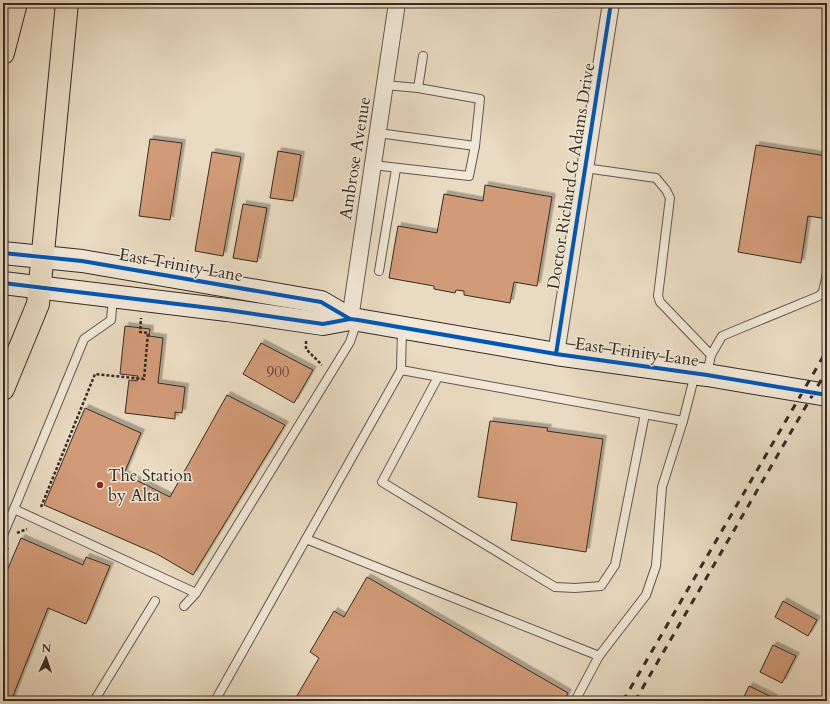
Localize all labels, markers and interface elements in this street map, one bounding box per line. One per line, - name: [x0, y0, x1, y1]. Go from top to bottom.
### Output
- street label: Doctor Richard G Adams Drive: [542, 61, 600, 291]
- street label: Ambrose Avenue: [334, 95, 376, 221]
- street label: East Trinity Lane: [117, 243, 245, 287]
- street label: East Trinity Lane: [573, 332, 701, 372]
- house number: 900: [266, 362, 290, 382]
- place label: The Station by Alta: [108, 464, 193, 507]
- marker: The Station by Alta: [95, 480, 105, 490]
- north arrow: [26, 638, 66, 678]
- text: N: [41, 641, 52, 656]

